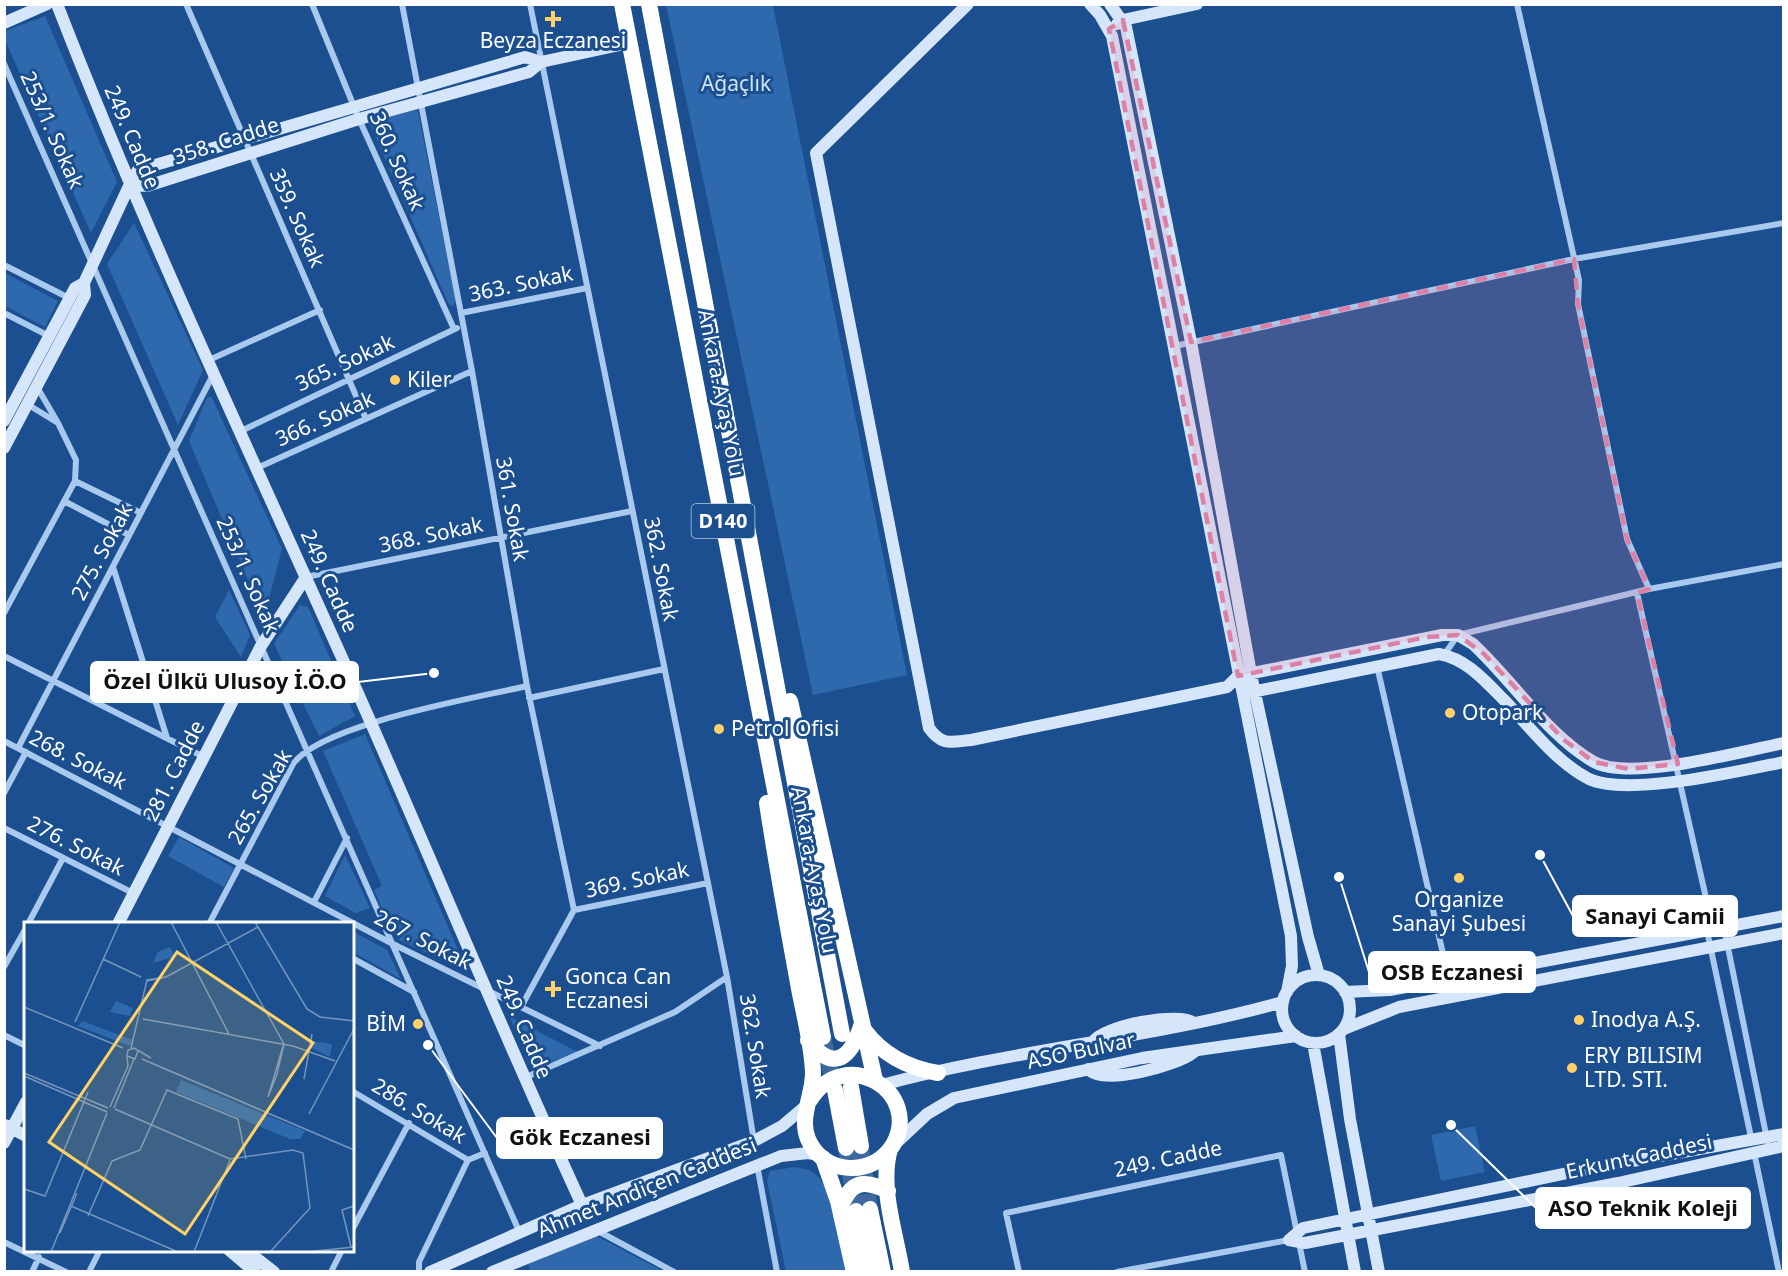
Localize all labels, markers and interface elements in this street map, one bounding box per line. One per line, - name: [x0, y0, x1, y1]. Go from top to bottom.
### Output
- marker: Beyza Eczanesi: [546, 12, 560, 26]
- place label: Beyza Eczanesi: [480, 26, 626, 54]
- street label: 253/1. Sokak: [15, 67, 92, 193]
- park label: Ağaçlık: [701, 69, 772, 97]
- street label: 249. Cadde: [99, 81, 167, 193]
- street label: 360. Sokak: [364, 107, 432, 215]
- street label: 358. Cadde: [169, 110, 282, 170]
- street label: 359. Sokak: [264, 164, 332, 272]
- street label: 363. Sokak: [466, 258, 576, 308]
- street label: Ankara-Ayaş Yolu: [692, 307, 752, 479]
- street label: 365. Sokak: [291, 327, 399, 397]
- place label: Kiler: [407, 365, 452, 393]
- marker: Kiler: [388, 373, 402, 387]
- street label: 366. Sokak: [271, 384, 379, 452]
- street label: 361. Sokak: [490, 454, 536, 564]
- street label: 275. Sokak: [64, 498, 139, 605]
- road number: D140: [692, 504, 754, 538]
- street label: 368. Sokak: [376, 509, 486, 559]
- street label: 253/1. Sokak: [211, 512, 288, 638]
- street label: 362. Sokak: [638, 514, 686, 624]
- street label: 249. Cadde: [295, 525, 365, 636]
- callout: Özel Ülkü Ulusoy İ.Ö.O: [91, 662, 358, 702]
- text: Özel Ülkü Ulusoy İ.Ö.O: [103, 665, 347, 695]
- place label: Otopark: [1462, 698, 1544, 726]
- marker: Otopark: [1443, 706, 1457, 720]
- place label: Petrol Ofisi: [731, 714, 840, 742]
- street label: 281. Cadde: [136, 715, 211, 826]
- marker: Petrol Ofisi: [712, 722, 726, 736]
- street label: 268. Sokak: [25, 723, 133, 796]
- street label: 265. Sokak: [221, 743, 298, 849]
- street label: Ankara-Ayaş Yolu: [785, 784, 845, 956]
- street label: 276. Sokak: [23, 809, 131, 882]
- street label: 369. Sokak: [582, 854, 692, 904]
- marker: Organize Sanayi Şubesi: [1452, 871, 1466, 885]
- place label: Organize Sanayi Şubesi: [1392, 885, 1526, 937]
- callout: Sanayi Camii: [1573, 896, 1737, 936]
- text: Sanayi Camii: [1585, 900, 1725, 930]
- street label: 267. Sokak: [370, 903, 478, 976]
- inset map: [24, 922, 354, 1252]
- callout: OSB Eczanesi: [1369, 952, 1535, 992]
- text: OSB Eczanesi: [1381, 956, 1523, 986]
- place label: Gonca Can Eczanesi: [565, 962, 671, 1014]
- street label: 249. Cadde: [491, 971, 559, 1083]
- marker: Gonca Can Eczanesi: [546, 982, 560, 996]
- street label: 362. Sokak: [734, 992, 778, 1101]
- place label: Inodya A.Ş.: [1591, 1005, 1701, 1033]
- place label: BİM: [366, 1009, 406, 1037]
- marker: Inodya A.Ş.: [1572, 1013, 1586, 1027]
- marker: BİM: [411, 1017, 425, 1031]
- street label: ASO Bulvar: [1024, 1025, 1138, 1075]
- place label: ERY BILISIM LTD. STI.: [1584, 1041, 1703, 1093]
- marker: ERY BILISIM LTD. STI.: [1565, 1061, 1579, 1075]
- street label: 286. Sokak: [367, 1071, 473, 1150]
- callout: Gök Eczanesi: [497, 1118, 662, 1158]
- text: Gök Eczanesi: [509, 1121, 651, 1151]
- street label: Erkunt Caddesi: [1563, 1127, 1714, 1185]
- street label: Ahmet Andiçen Caddesi: [533, 1130, 760, 1244]
- street label: 249. Cadde: [1111, 1133, 1224, 1183]
- callout: ASO Teknik Koleji: [1536, 1188, 1750, 1228]
- text: ASO Teknik Koleji: [1548, 1192, 1738, 1222]

